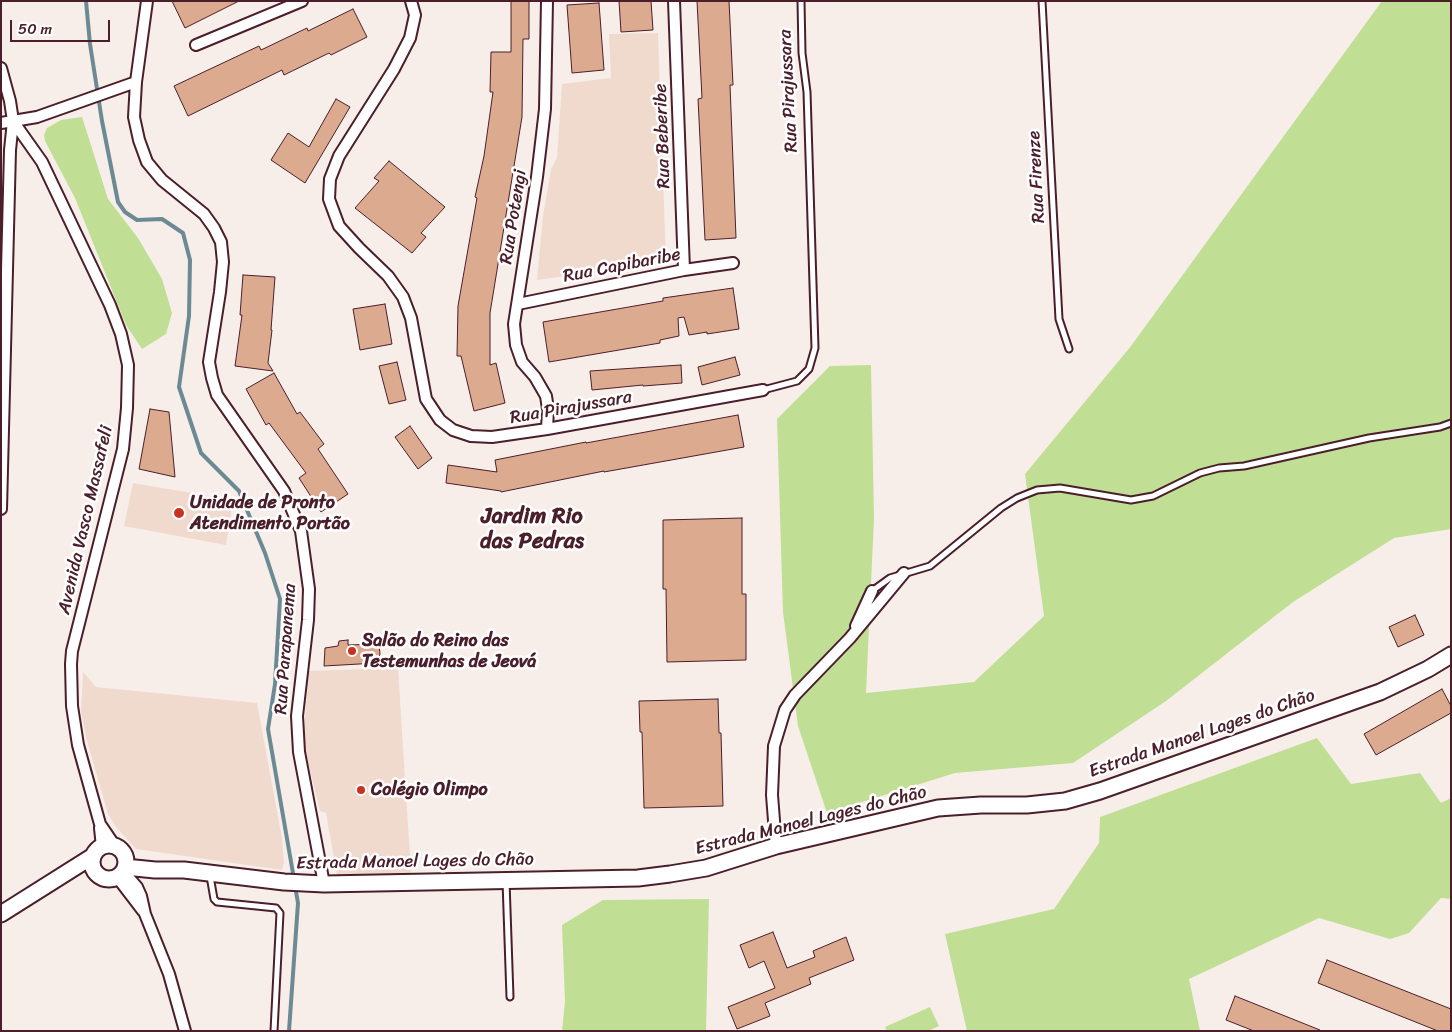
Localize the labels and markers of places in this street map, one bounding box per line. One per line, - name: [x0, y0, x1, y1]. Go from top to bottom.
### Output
- place label: Unidade de Pronto Atendimento Portão: [190, 492, 350, 534]
- marker: Unidade de Pronto Atendimento Portão: [172, 506, 186, 520]
- place label: Salão do Reino das Testemunhas de Jeová: [362, 630, 536, 672]
- marker: Salão do Reino das Testemunhas de Jeová: [346, 645, 358, 657]
- place label: Colégio Olimpo: [371, 779, 488, 801]
- marker: Colégio Olimpo: [355, 784, 367, 796]

